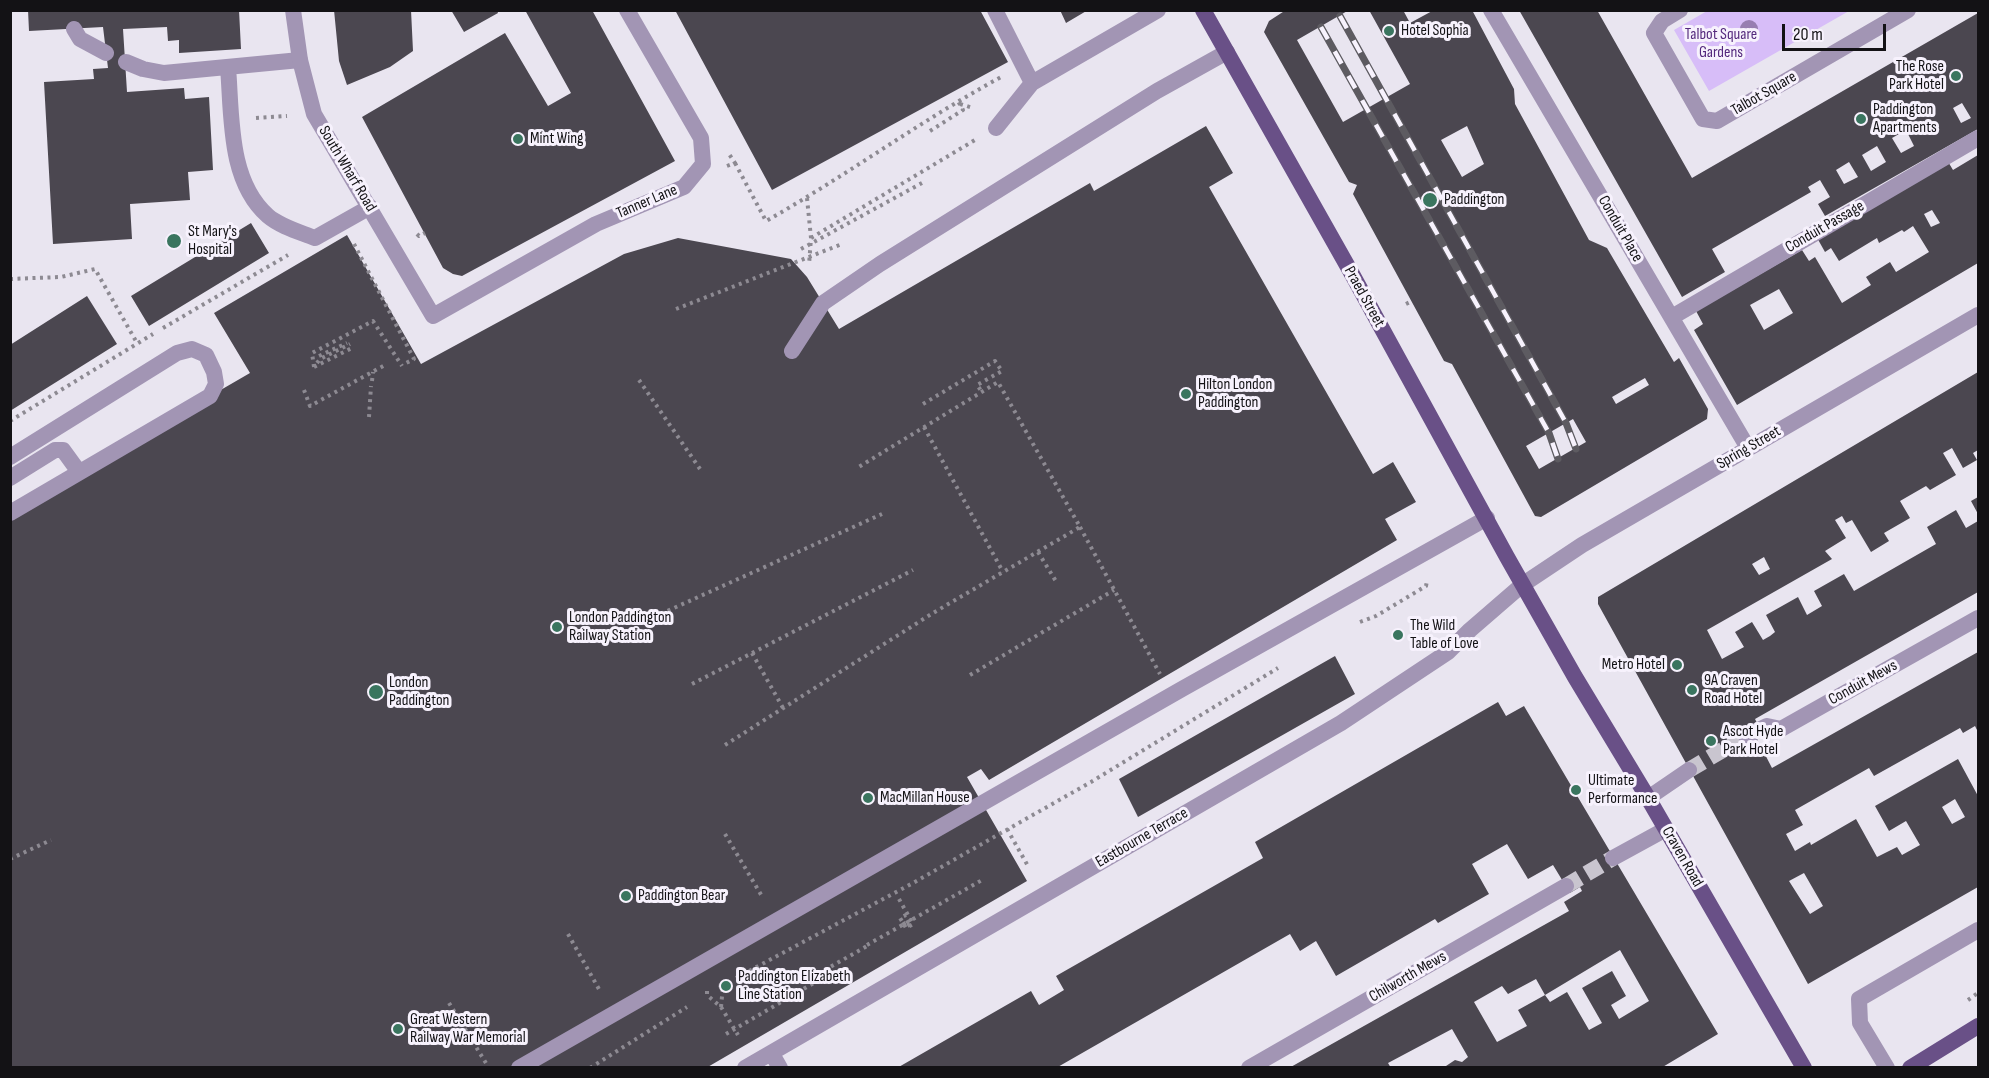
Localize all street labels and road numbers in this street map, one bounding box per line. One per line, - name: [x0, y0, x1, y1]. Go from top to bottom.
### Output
- street label: Talbot Square: [1728, 68, 1800, 120]
- street label: South Wharf Road: [314, 123, 380, 215]
- street label: Tanner Lane: [614, 181, 680, 223]
- street label: Conduit Place: [1593, 192, 1647, 266]
- street label: Conduit Passage: [1782, 197, 1868, 257]
- street label: Praed Street: [1339, 263, 1389, 331]
- street label: Spring Street: [1714, 422, 1784, 474]
- street label: Conduit Mews: [1825, 656, 1901, 710]
- street label: Eastbourne Terrace: [1092, 804, 1192, 872]
- street label: Craven Road: [1657, 823, 1707, 891]
- street label: Chilworth Mews: [1366, 947, 1450, 1007]

